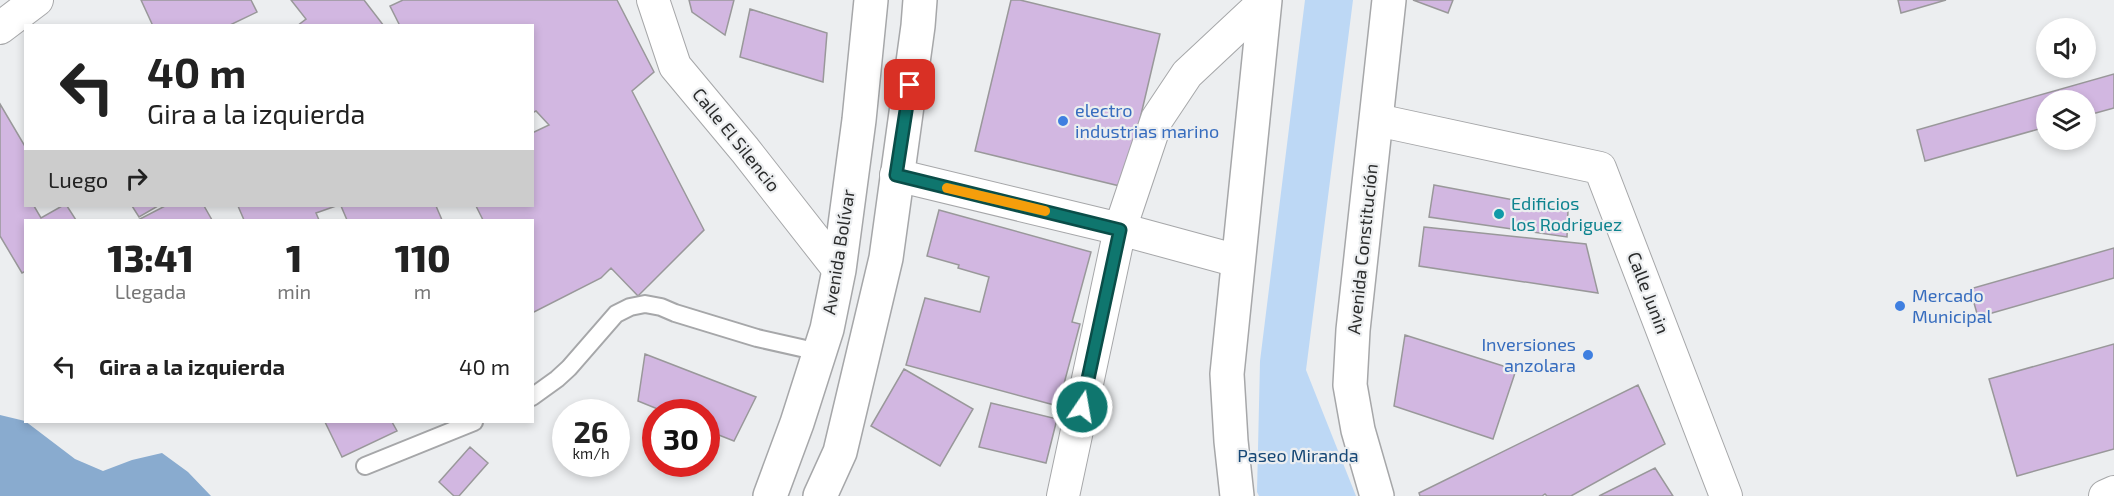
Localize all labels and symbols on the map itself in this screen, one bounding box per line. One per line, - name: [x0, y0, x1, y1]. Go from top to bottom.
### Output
- pin: [884, 59, 935, 110]
- street label: Calle El Silencio: [688, 83, 785, 196]
- place label: electro industrias marino: [1075, 99, 1219, 142]
- marker: electro industrias marino: [1056, 114, 1070, 128]
- street label: Avenida Constitución: [1342, 162, 1382, 335]
- street label: Avenida Bolívar: [817, 187, 859, 316]
- place label: Edificios los Rodriguez: [1511, 192, 1622, 235]
- marker: Edificios los Rodriguez: [1492, 207, 1506, 221]
- street label: Calle Junin: [1623, 249, 1675, 337]
- place label: Mercado Municipal: [1912, 284, 1993, 327]
- marker: Mercado Municipal: [1893, 299, 1907, 313]
- place label: Inversiones anzolara: [1481, 333, 1576, 376]
- marker: Inversiones anzolara: [1581, 348, 1595, 362]
- position arrow: [1050, 375, 1114, 439]
- speed limit sign: 30: [642, 399, 720, 477]
- park label: Paseo Miranda: [1237, 444, 1359, 466]

